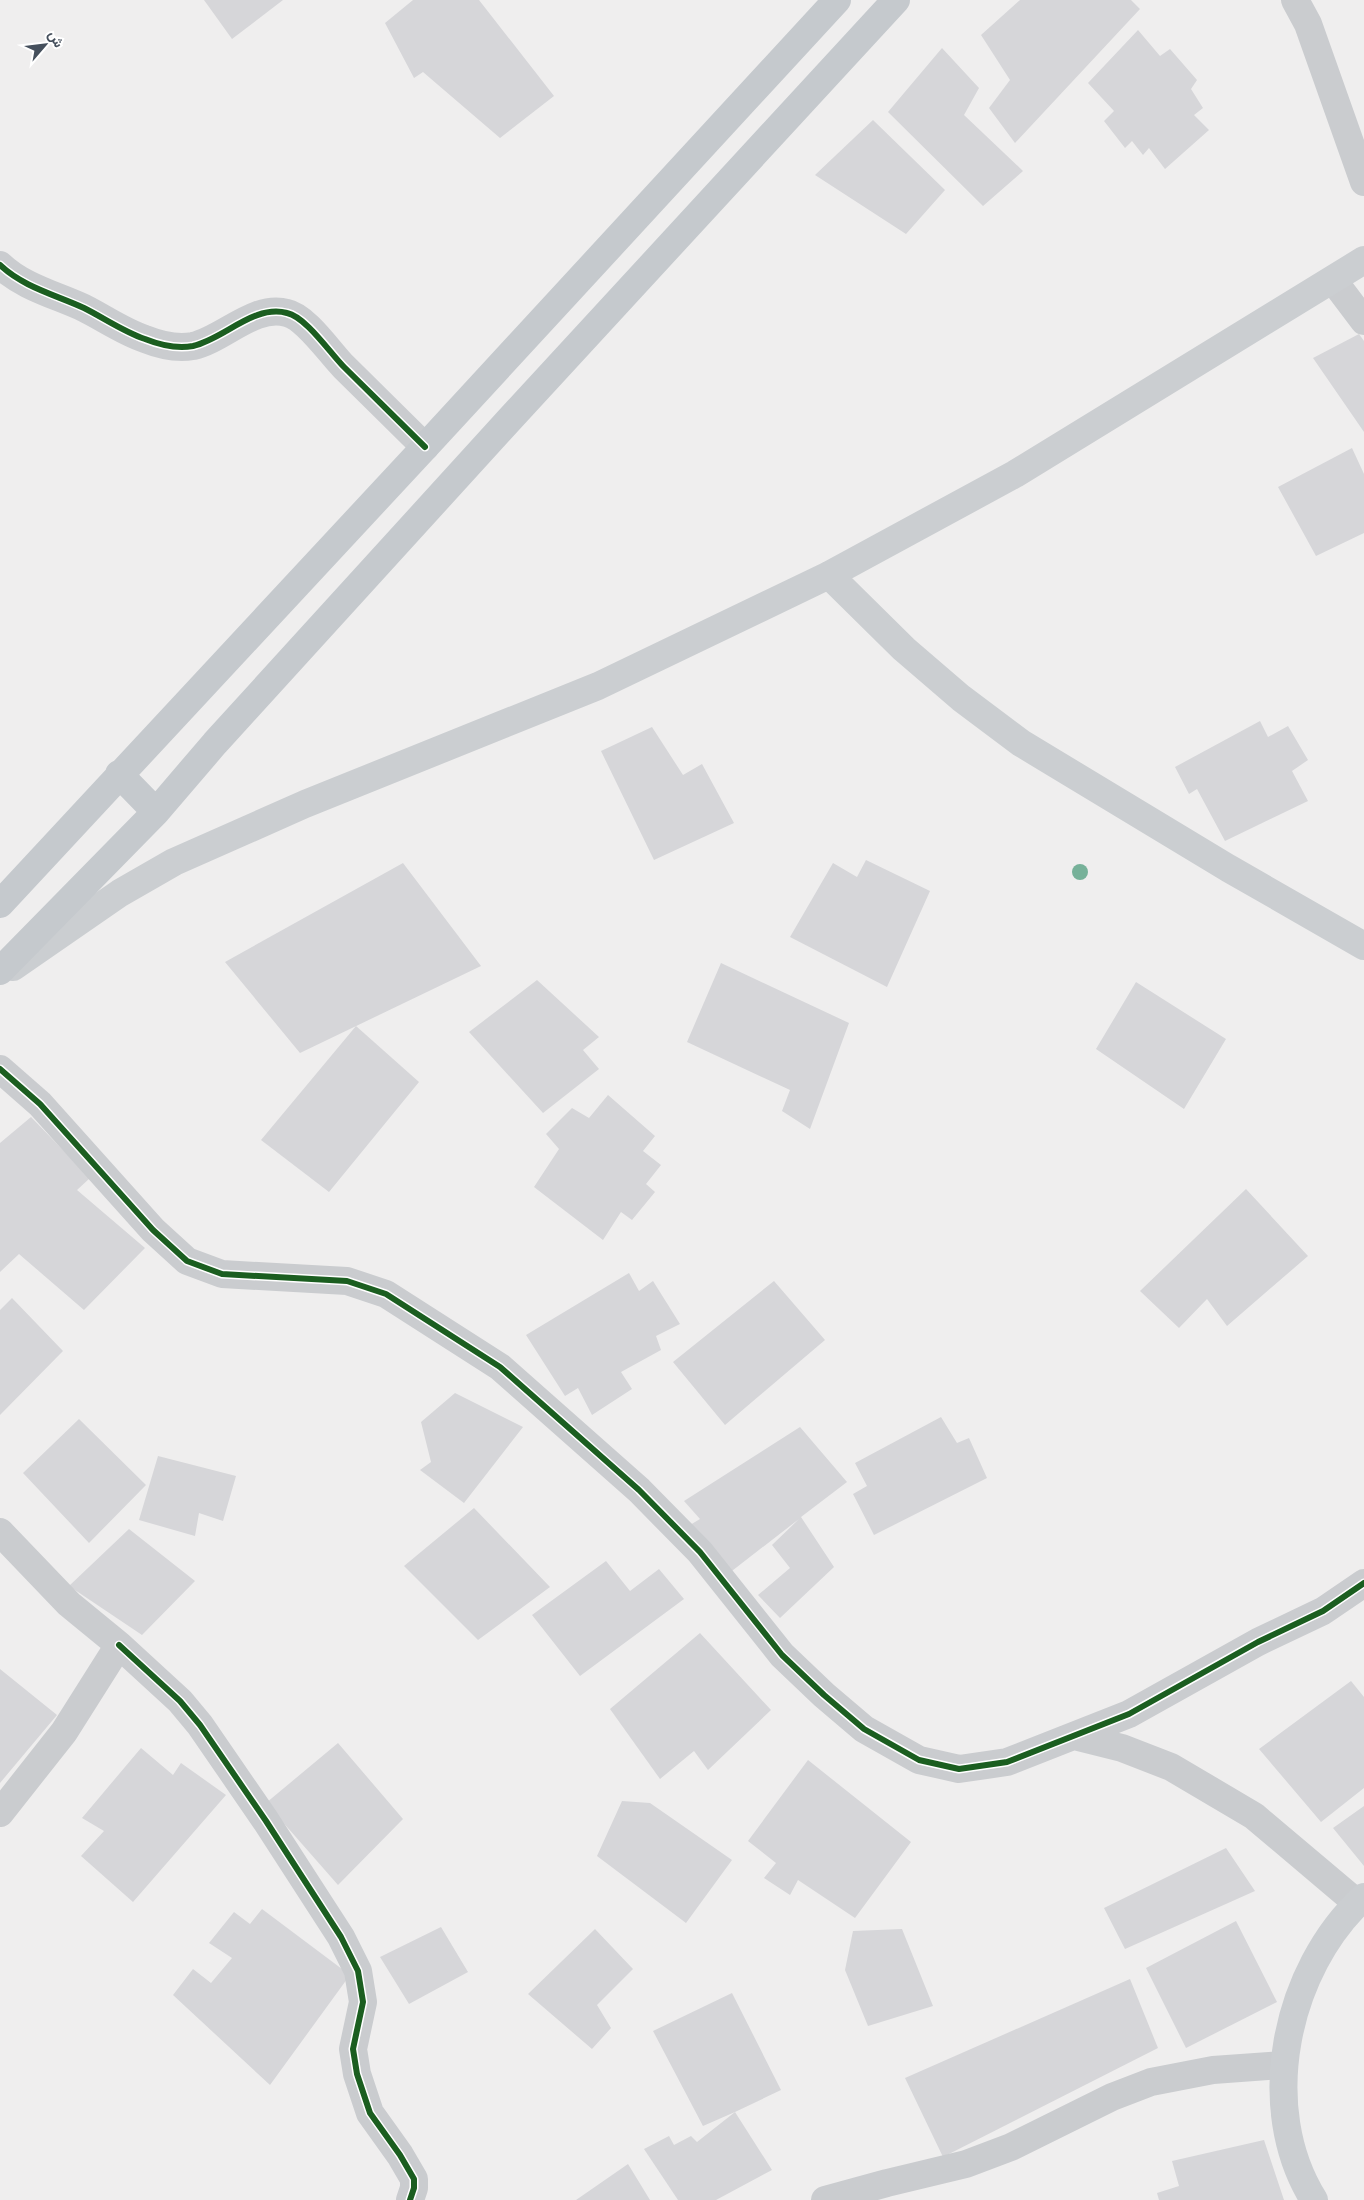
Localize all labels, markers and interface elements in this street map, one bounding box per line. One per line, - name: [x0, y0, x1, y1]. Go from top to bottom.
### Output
- north arrow: [20, 20, 70, 70]
- text: ش: [45, 28, 68, 51]

